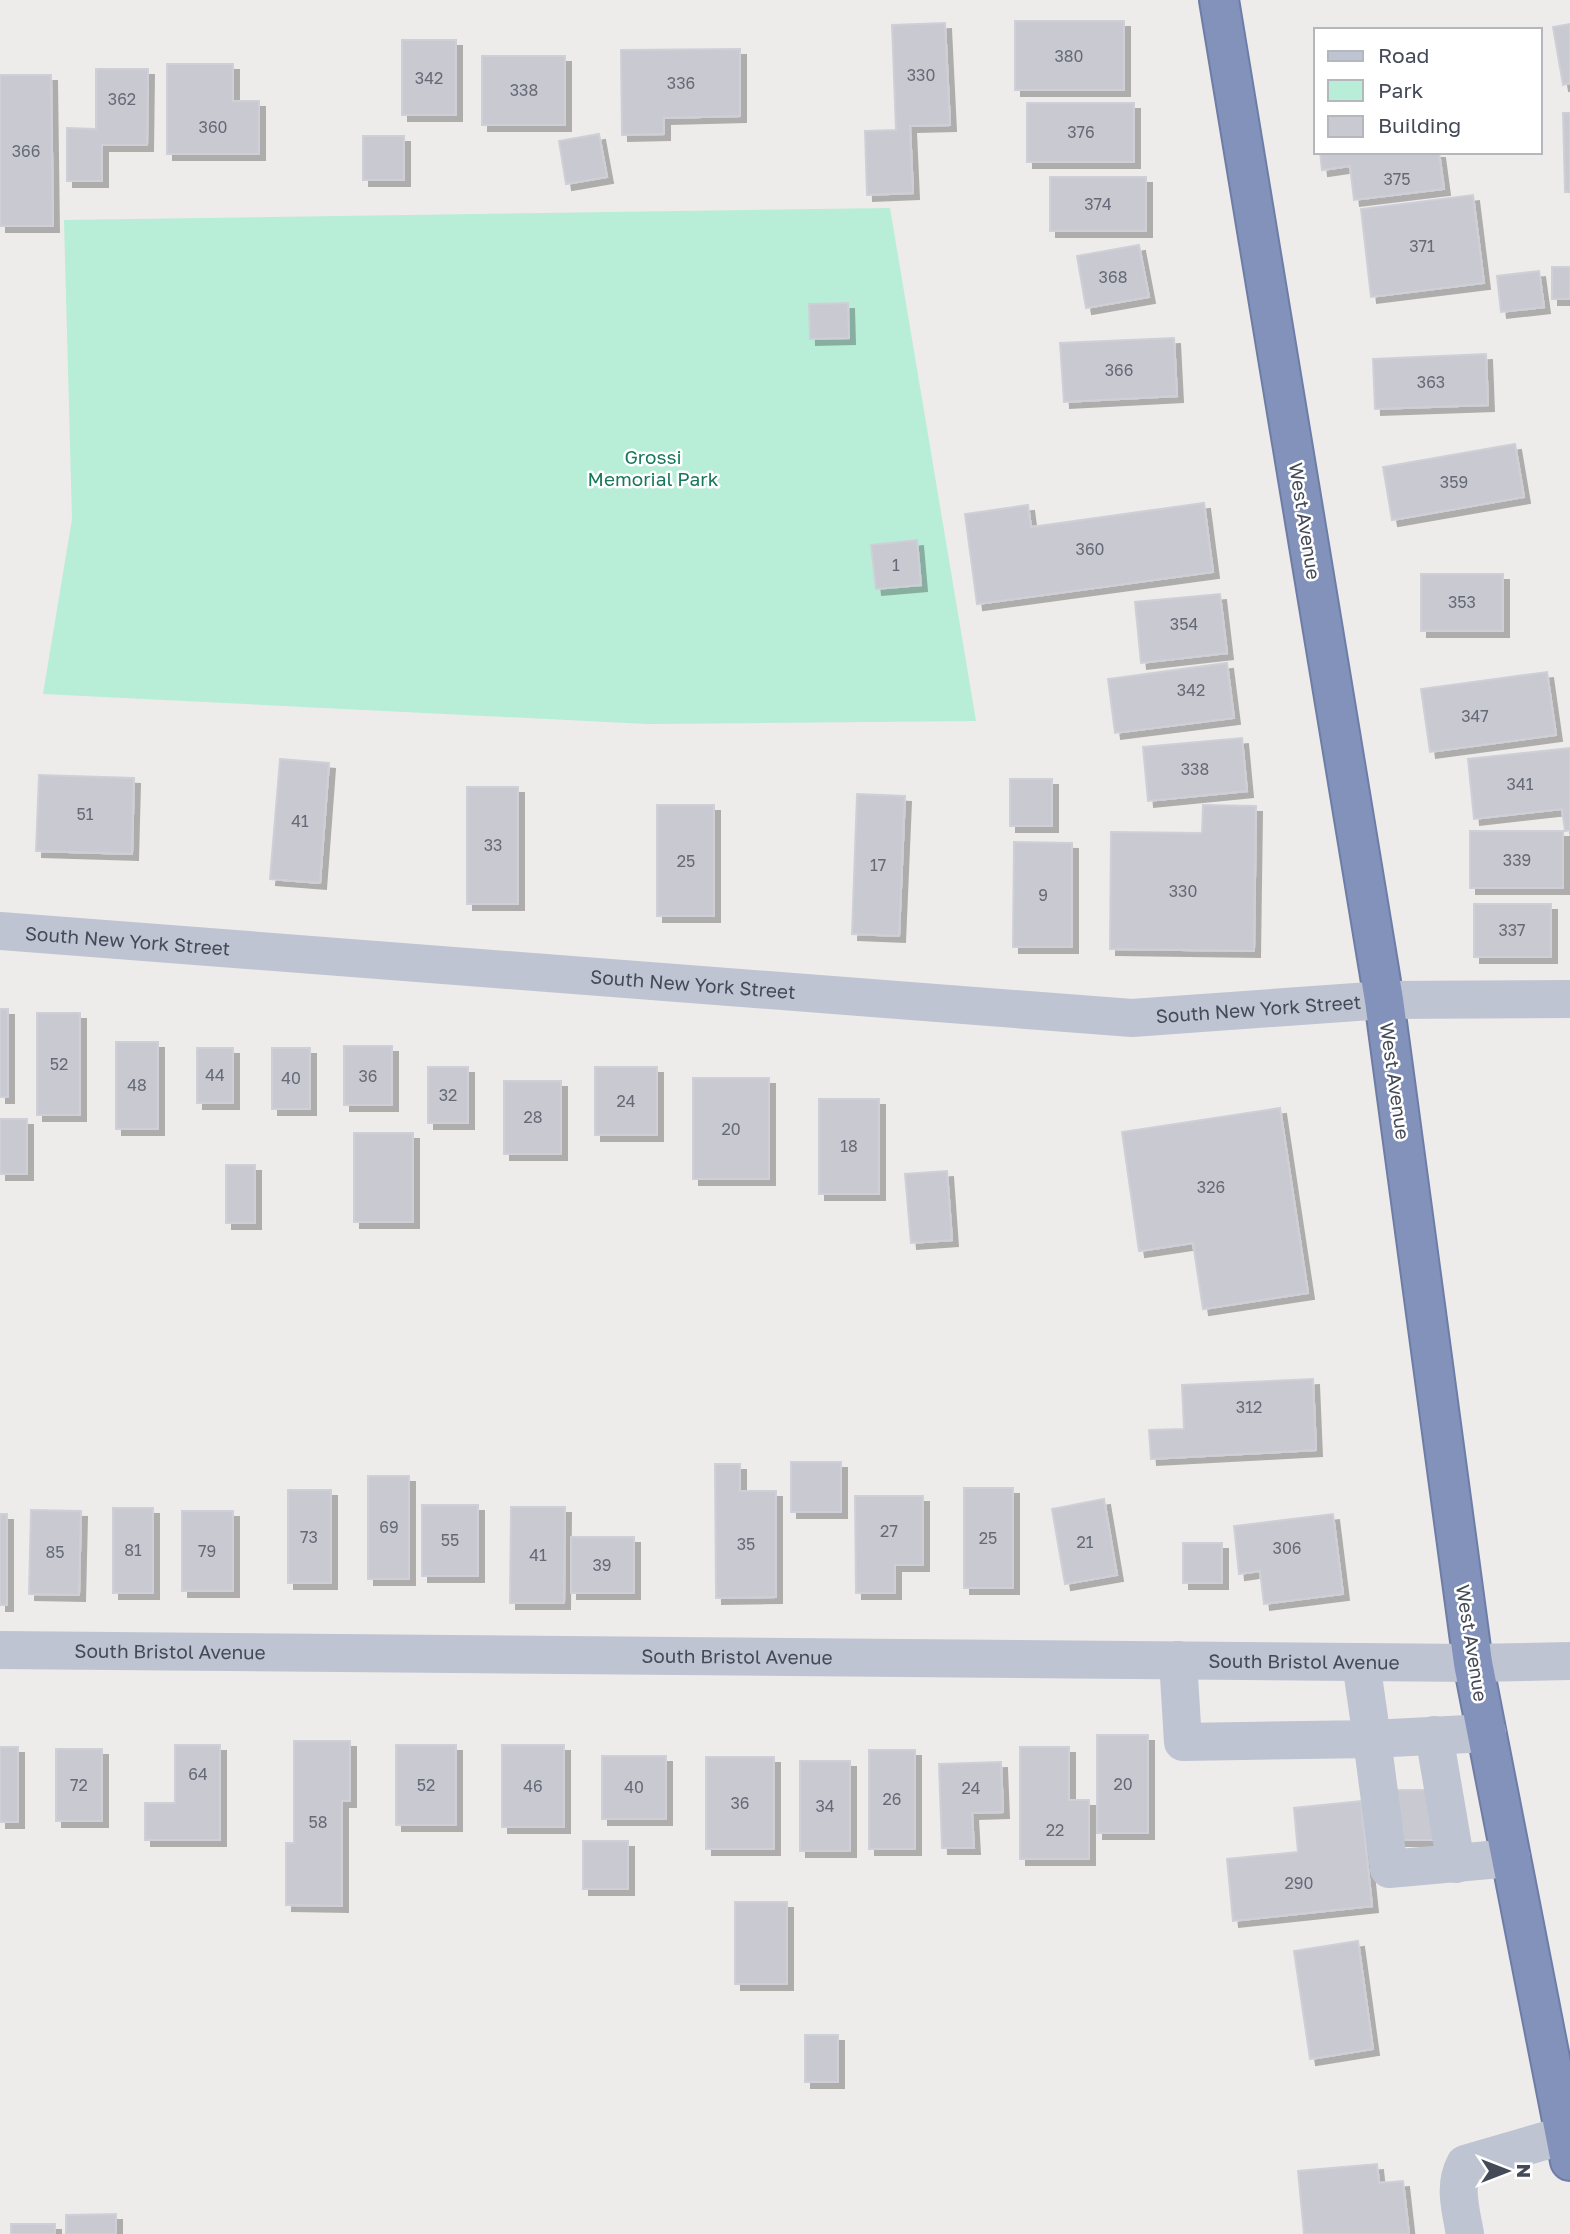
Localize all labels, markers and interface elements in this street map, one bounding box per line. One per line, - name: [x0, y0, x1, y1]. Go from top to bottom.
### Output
- legend: [1314, 28, 1542, 154]
- text: Road: [1378, 42, 1429, 68]
- house number: 380: [1054, 46, 1084, 66]
- house number: 330: [907, 65, 935, 85]
- house number: 342: [415, 68, 443, 88]
- house number: 336: [667, 73, 695, 93]
- text: Park: [1378, 77, 1424, 103]
- house number: 338: [510, 80, 538, 100]
- house number: 362: [108, 89, 136, 109]
- text: Building: [1378, 112, 1461, 138]
- house number: 360: [199, 117, 227, 137]
- house number: 376: [1067, 122, 1095, 142]
- house number: 366: [12, 141, 40, 161]
- house number: 375: [1383, 169, 1411, 189]
- house number: 374: [1084, 194, 1112, 214]
- house number: 371: [1409, 236, 1435, 256]
- house number: 368: [1099, 267, 1127, 287]
- house number: 366: [1105, 360, 1133, 380]
- house number: 363: [1417, 372, 1445, 392]
- park label: Grossi Memorial Park: [588, 445, 719, 490]
- street label: West Avenue: [1285, 461, 1326, 581]
- house number: 359: [1440, 472, 1468, 492]
- house number: 360: [1076, 539, 1104, 559]
- house number: 1: [892, 555, 900, 575]
- house number: 353: [1448, 592, 1476, 612]
- house number: 354: [1170, 614, 1198, 634]
- house number: 342: [1177, 680, 1205, 700]
- house number: 347: [1461, 706, 1489, 726]
- house number: 338: [1181, 759, 1209, 779]
- house number: 341: [1507, 774, 1534, 794]
- house number: 51: [76, 804, 94, 824]
- house number: 41: [291, 811, 309, 831]
- house number: 33: [484, 835, 502, 855]
- house number: 339: [1503, 850, 1531, 870]
- house number: 25: [677, 851, 695, 871]
- house number: 17: [870, 855, 886, 875]
- house number: 330: [1169, 881, 1197, 901]
- house number: 9: [1038, 885, 1048, 905]
- house number: 337: [1498, 920, 1526, 940]
- street label: South New York Street: [24, 921, 231, 960]
- street label: South New York Street: [589, 964, 797, 1003]
- street label: South New York Street: [1155, 990, 1362, 1027]
- street label: West Avenue: [1376, 1021, 1415, 1141]
- house number: 52: [50, 1054, 68, 1074]
- house number: 44: [205, 1065, 225, 1085]
- house number: 36: [358, 1066, 378, 1086]
- house number: 40: [281, 1068, 301, 1088]
- house number: 48: [127, 1075, 147, 1095]
- house number: 32: [439, 1085, 457, 1105]
- house number: 24: [616, 1091, 636, 1111]
- house number: 28: [523, 1107, 543, 1127]
- house number: 20: [721, 1119, 741, 1139]
- house number: 18: [840, 1136, 858, 1156]
- house number: 326: [1197, 1177, 1225, 1197]
- house number: 312: [1236, 1397, 1262, 1417]
- house number: 69: [379, 1517, 399, 1537]
- house number: 27: [880, 1521, 898, 1541]
- house number: 73: [300, 1527, 318, 1547]
- house number: 25: [979, 1528, 997, 1548]
- house number: 55: [441, 1530, 459, 1550]
- house number: 21: [1076, 1532, 1094, 1552]
- house number: 35: [737, 1534, 755, 1554]
- house number: 306: [1273, 1538, 1301, 1558]
- house number: 81: [124, 1540, 142, 1560]
- house number: 79: [198, 1541, 216, 1561]
- house number: 85: [45, 1542, 65, 1562]
- house number: 41: [529, 1545, 547, 1565]
- house number: 39: [592, 1555, 612, 1575]
- street label: West Avenue: [1452, 1583, 1493, 1703]
- street label: South Bristol Avenue: [74, 1639, 266, 1663]
- street label: South Bristol Avenue: [641, 1644, 833, 1668]
- street label: South Bristol Avenue: [1208, 1649, 1400, 1673]
- house number: 64: [188, 1764, 208, 1784]
- house number: 20: [1113, 1774, 1133, 1794]
- house number: 72: [70, 1775, 88, 1795]
- house number: 52: [417, 1775, 435, 1795]
- house number: 46: [523, 1776, 543, 1796]
- house number: 40: [624, 1777, 644, 1797]
- house number: 24: [961, 1778, 981, 1798]
- house number: 26: [883, 1789, 901, 1809]
- house number: 36: [730, 1793, 750, 1813]
- house number: 34: [815, 1796, 835, 1816]
- house number: 58: [308, 1812, 328, 1832]
- house number: 22: [1046, 1820, 1064, 1840]
- house number: 290: [1285, 1873, 1313, 1893]
- north arrow: [1472, 2136, 1542, 2206]
- text: N: [1513, 2164, 1536, 2178]

